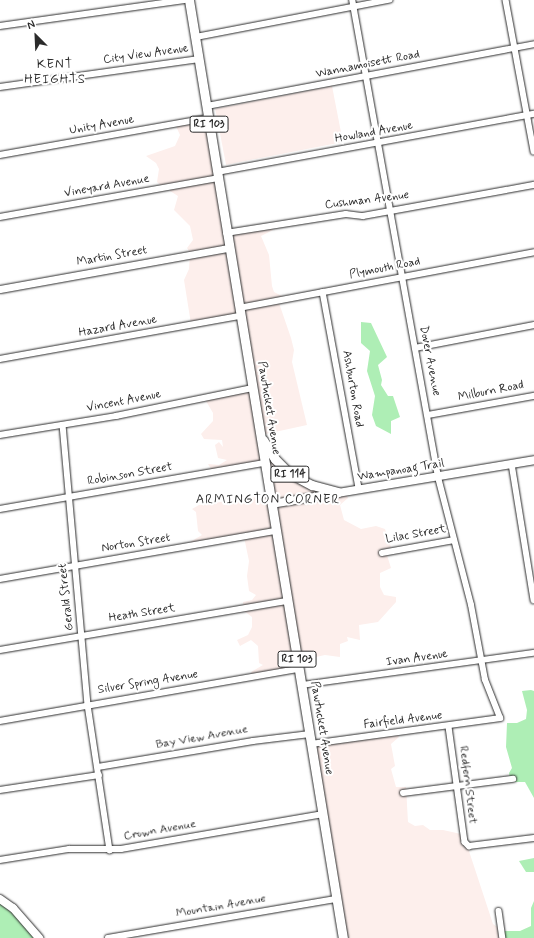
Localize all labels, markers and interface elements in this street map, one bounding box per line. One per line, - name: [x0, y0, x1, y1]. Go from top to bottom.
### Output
- north arrow: [16, 16, 56, 56]
- text: N: [25, 17, 37, 33]
- street label: City View Avenue: [101, 42, 191, 68]
- street label: Wannamoisett Road: [315, 48, 421, 82]
- district label: KENT HEIGHTS: [24, 58, 86, 89]
- street label: Unity Avenue: [68, 113, 136, 139]
- road number: RI 103: [189, 115, 229, 133]
- street label: Howland Avenue: [332, 119, 416, 147]
- street label: Vineyard Avenue: [63, 172, 151, 202]
- street label: Cushman Avenue: [323, 189, 411, 213]
- street label: Martin Street: [75, 244, 149, 270]
- street label: Plymouth Road: [348, 255, 422, 283]
- street label: Hazard Avenue: [78, 313, 158, 341]
- street label: Dover Avenue: [415, 326, 443, 396]
- street label: Ashburton Road: [338, 349, 366, 429]
- street label: Pawtucket Avenue: [253, 360, 283, 456]
- street label: Milburn Road: [457, 379, 525, 405]
- street label: Vincent Avenue: [84, 387, 164, 417]
- street label: Wampanoag Trail: [357, 457, 445, 485]
- street label: Robinson Street: [87, 460, 173, 490]
- road number: RI 114: [270, 465, 310, 483]
- district label: ARMINGTON CORNER: [195, 492, 341, 508]
- street label: Lilac Street: [385, 523, 447, 547]
- street label: Norton Street: [100, 531, 172, 557]
- street label: Gerald Street: [56, 562, 78, 632]
- street label: Heath Street: [108, 602, 176, 626]
- street label: Ivan Avenue: [384, 647, 450, 671]
- road number: RI 103: [277, 650, 317, 668]
- street label: Silver Spring Avenue: [96, 668, 200, 698]
- street label: Pawtucket Avenue: [306, 680, 336, 776]
- street label: Fairfield Avenue: [362, 709, 444, 733]
- street label: Bay View Avenue: [158, 723, 246, 753]
- street label: Redfern Street: [455, 745, 479, 825]
- street label: Crown Avenue: [122, 817, 198, 845]
- street label: Mountain Avenue: [176, 892, 266, 922]

